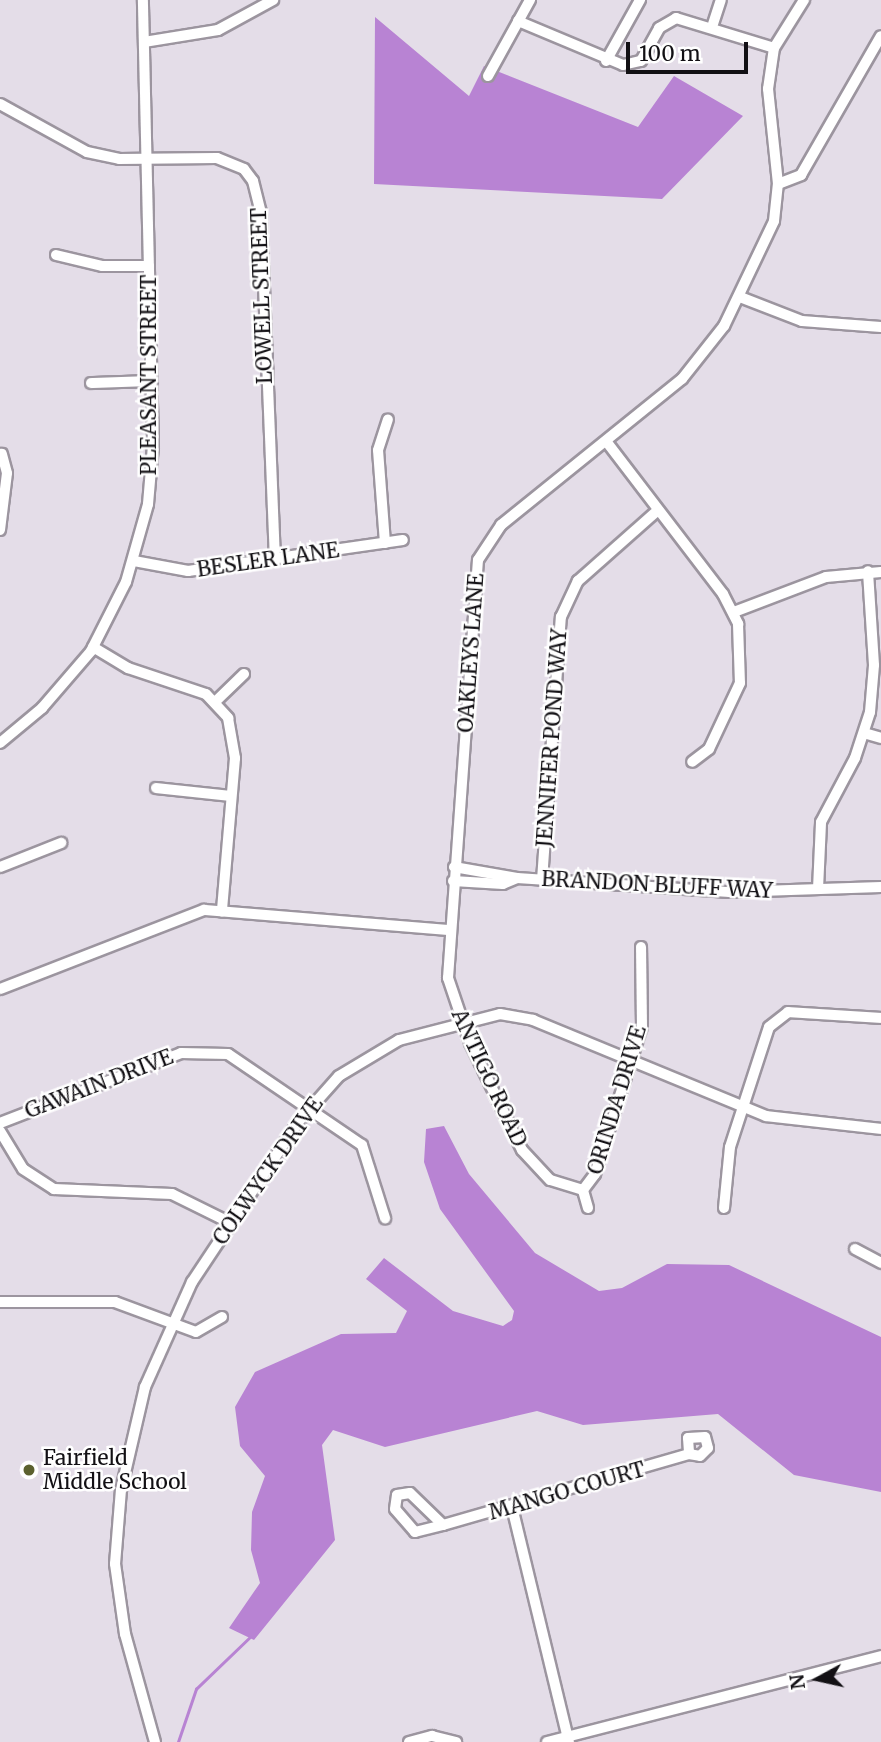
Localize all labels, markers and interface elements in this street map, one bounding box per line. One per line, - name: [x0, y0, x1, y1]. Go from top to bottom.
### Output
- scale bar: [629, 28, 752, 72]
- text: 100 m: [639, 40, 701, 67]
- street label: LOWELL STREET: [246, 207, 278, 385]
- street label: PLEASANT STREET: [136, 275, 162, 475]
- street label: BESLER LANE: [195, 538, 341, 582]
- street label: OAKLEYS LANE: [453, 572, 489, 734]
- street label: JENNIFER POND WAY: [532, 628, 572, 848]
- street label: BRANDON BLUFF WAY: [541, 866, 773, 904]
- street label: ANTIGO ROAD: [446, 1005, 532, 1151]
- street label: ORINDA DRIVE: [582, 1023, 652, 1177]
- street label: GAWAIN DRIVE: [21, 1044, 177, 1124]
- street label: COLWYCK DRIVE: [208, 1092, 328, 1250]
- place label: Fairfield Middle School: [43, 1445, 187, 1495]
- street label: MANGO COURT: [486, 1457, 648, 1525]
- marker: Fairfield Middle School: [21, 1462, 37, 1478]
- north arrow: [783, 1644, 853, 1714]
- text: N: [784, 1673, 810, 1691]

